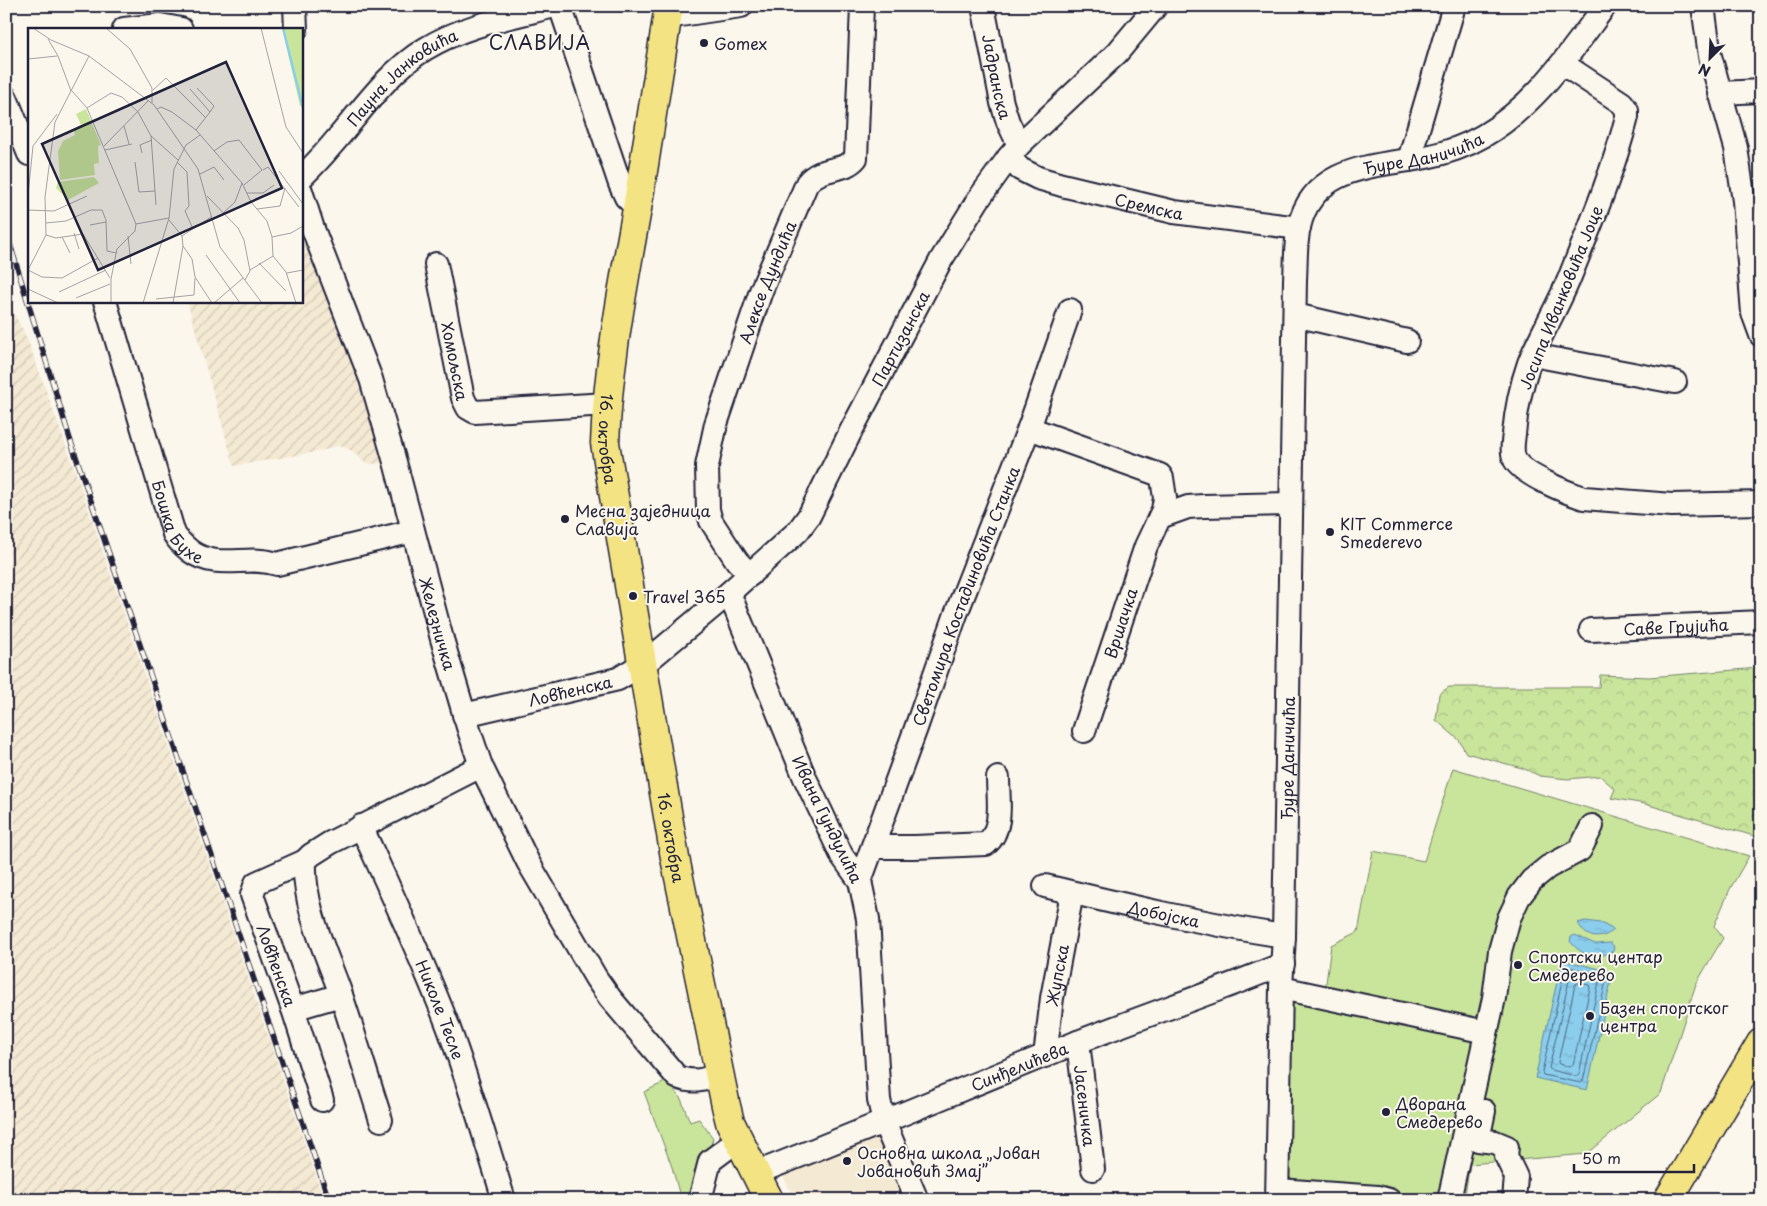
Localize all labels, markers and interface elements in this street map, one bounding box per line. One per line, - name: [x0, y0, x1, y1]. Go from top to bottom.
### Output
- street label: Пауна Јанковића: [341, 22, 461, 131]
- inset map: [28, 28, 302, 302]
- district label: СЛАВИЈА: [489, 28, 591, 56]
- place label: Gomex: [714, 31, 767, 55]
- street label: Јадранска: [977, 32, 1018, 122]
- north arrow: [1684, 32, 1734, 82]
- marker: Gomex: [698, 37, 710, 49]
- text: N: [1695, 58, 1714, 82]
- street label: Ђуре Даничића: [1361, 126, 1488, 180]
- street label: Сремска: [1112, 186, 1185, 225]
- street label: Јосипа Иванковића Јоце: [1512, 201, 1608, 393]
- street label: Алексе Дундића: [732, 217, 802, 347]
- street label: Партизанска: [865, 286, 935, 390]
- street label: Хомољска: [436, 320, 475, 402]
- street label: 16. октобра: [593, 393, 624, 486]
- street label: Светомира Костадиновића Станка: [906, 462, 1025, 729]
- street label: Бошка Бухе: [147, 477, 208, 569]
- place label: Месна заједница Славија: [575, 498, 711, 540]
- place label: KIT Commerce Smederevo: [1340, 511, 1453, 553]
- marker: Месна заједница Славија: [559, 513, 571, 525]
- marker: KIT Commerce Smederevo: [1324, 526, 1336, 538]
- street label: Железничка: [414, 574, 463, 673]
- place label: Travel 365: [643, 584, 726, 608]
- street label: Вршачка: [1097, 585, 1143, 661]
- marker: Travel 365: [627, 590, 639, 602]
- street label: Саве Грујића: [1623, 612, 1729, 640]
- street label: Ловћенска: [526, 669, 615, 712]
- street label: Ђуре Даничића: [1274, 696, 1300, 820]
- street label: Ивана Гундулића: [787, 751, 869, 887]
- street label: 16. октобра: [652, 791, 692, 884]
- street label: Добојска: [1125, 894, 1202, 933]
- street label: Ловћенска: [252, 921, 303, 1010]
- street label: Жупска: [1039, 942, 1074, 1008]
- place label: Спортски центар Смедерево: [1528, 944, 1663, 986]
- street label: Николе Тесле: [410, 956, 471, 1062]
- marker: Спортски центар Смедерево: [1512, 959, 1524, 971]
- place label: Базен спортског центра: [1600, 995, 1729, 1037]
- marker: Базен спортског центра: [1584, 1010, 1596, 1022]
- street label: Синђелићева: [967, 1035, 1071, 1097]
- street label: Јасеничка: [1069, 1064, 1102, 1148]
- place label: Дворана Смедерево: [1395, 1091, 1483, 1133]
- marker: Дворана Смедерево: [1380, 1106, 1392, 1118]
- place label: Основна школа „Јован Јовановић Змај”: [857, 1140, 1040, 1182]
- scale bar: [1574, 1141, 1694, 1173]
- text: 50 m: [1582, 1146, 1621, 1169]
- marker: Основна школа „Јован Јовановић Змај”: [841, 1155, 853, 1167]

